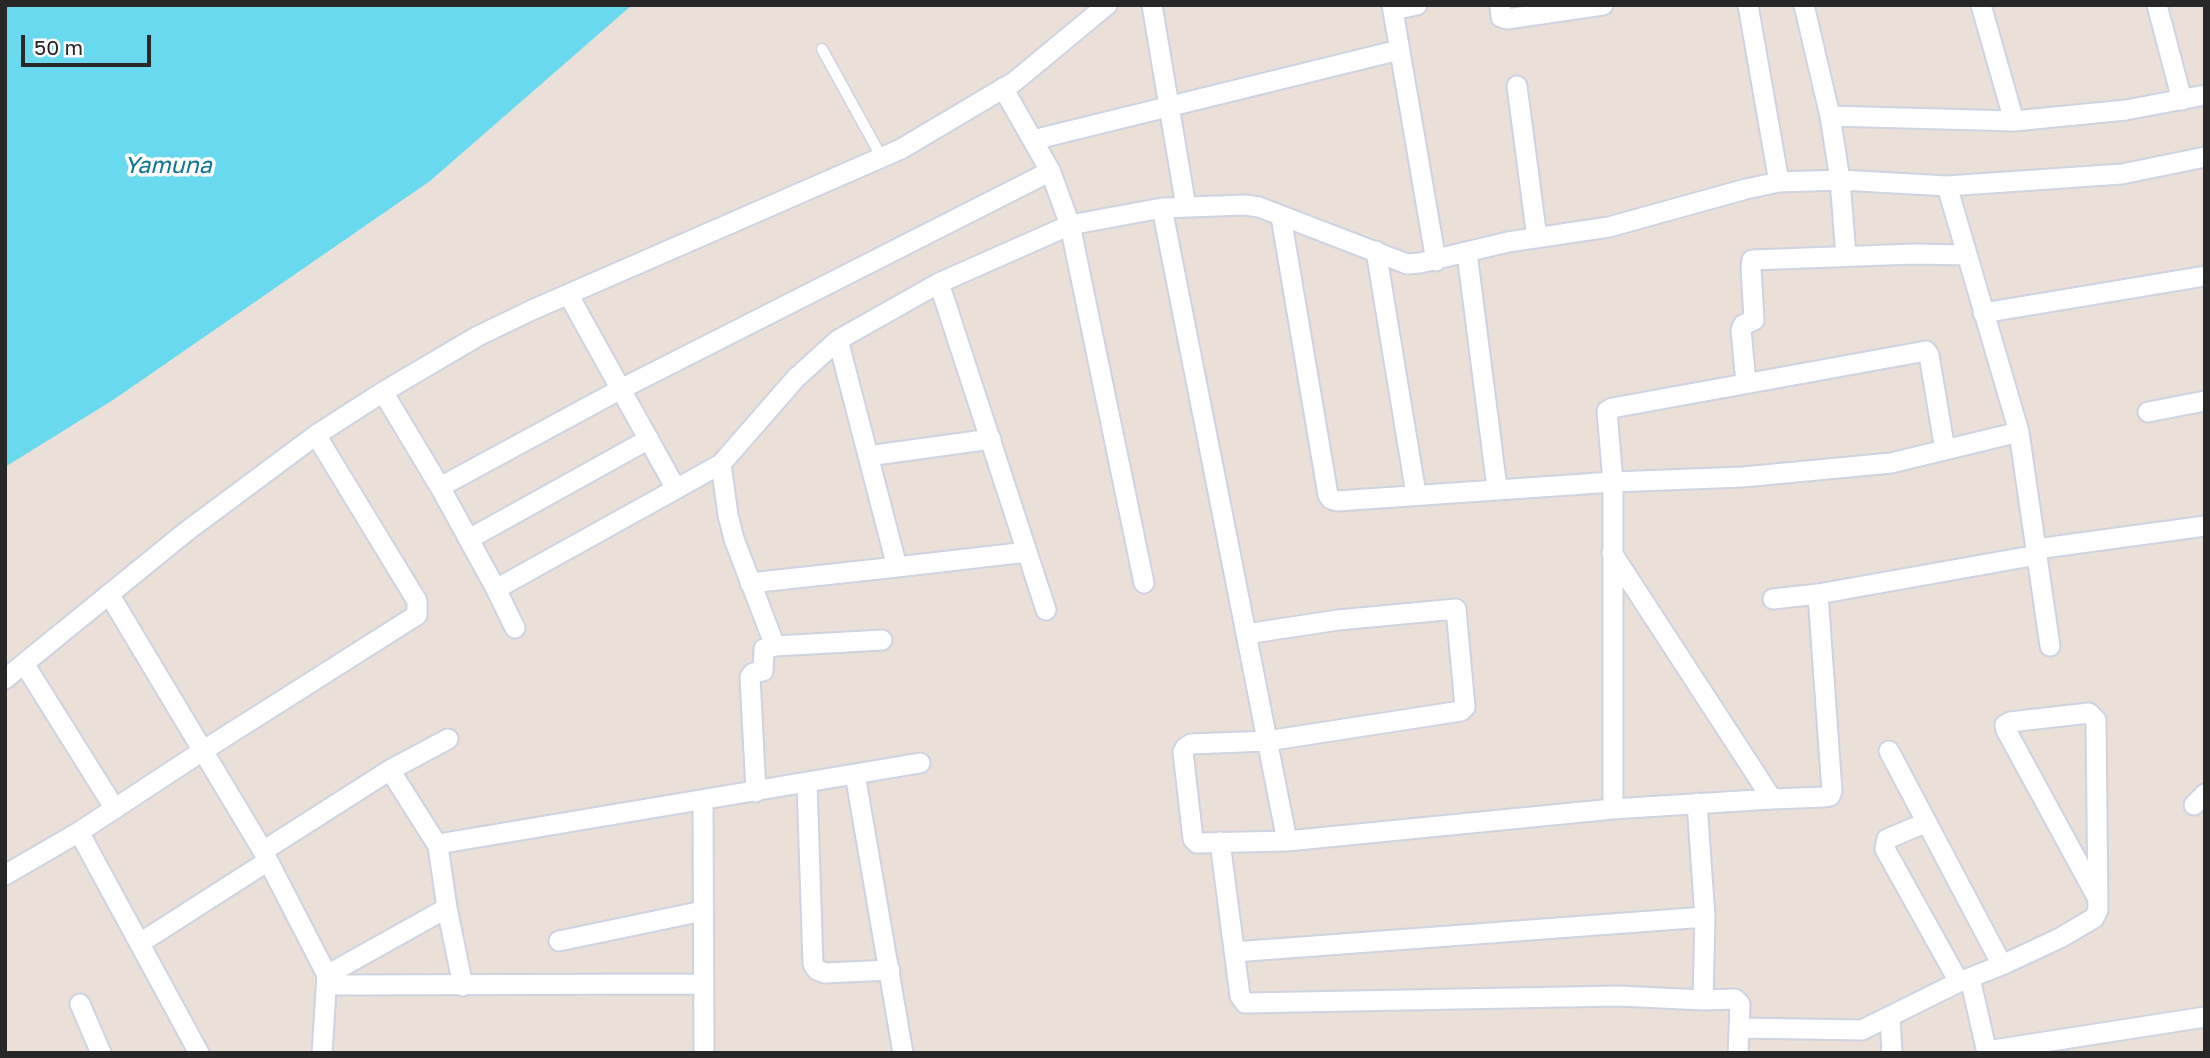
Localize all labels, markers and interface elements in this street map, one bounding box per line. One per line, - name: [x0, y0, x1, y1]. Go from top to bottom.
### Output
- scale bar: [24, 21, 154, 65]
- text: 50 m: [34, 34, 83, 60]
- water label: Yamuna: [124, 152, 212, 180]

